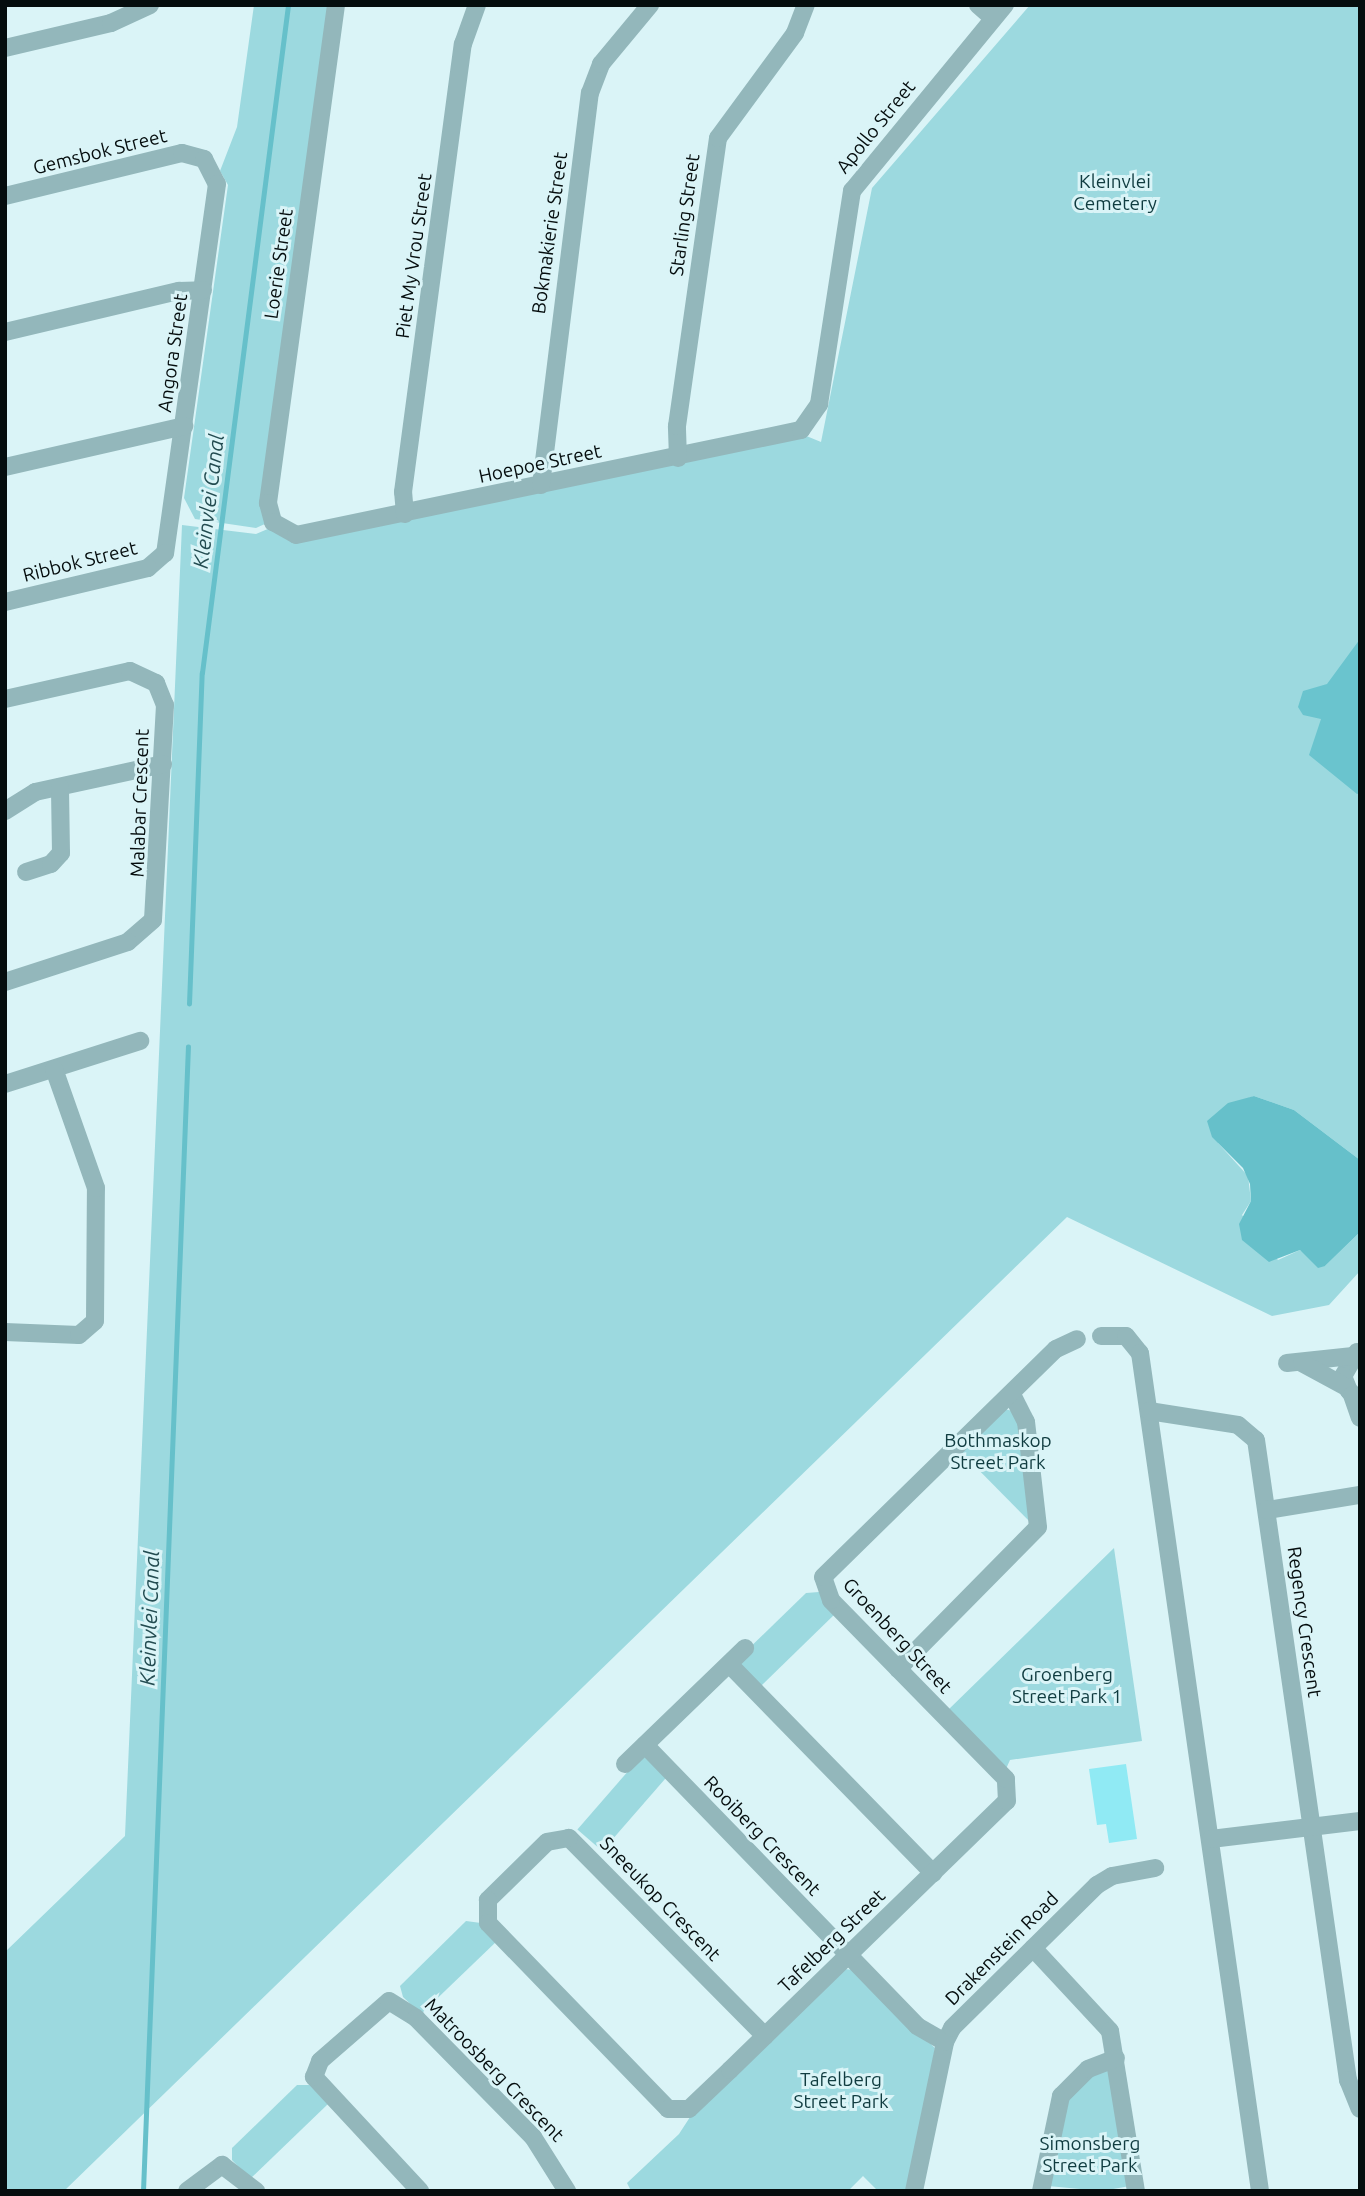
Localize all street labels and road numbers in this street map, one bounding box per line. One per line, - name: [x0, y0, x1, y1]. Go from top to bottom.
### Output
- street label: Apollo Street: [832, 76, 920, 178]
- street label: Gemsbok Street: [31, 124, 169, 180]
- street label: Bokmakierie Street: [527, 151, 573, 315]
- street label: Starling Street: [665, 152, 705, 278]
- street label: Piet My Vrou Street: [391, 172, 437, 340]
- street label: Loerie Street: [260, 207, 298, 321]
- street label: Angora Street: [153, 292, 193, 414]
- street label: Hoepoe Street: [477, 440, 603, 488]
- street label: Ribbok Street: [21, 537, 139, 587]
- street label: Malabar Crescent: [126, 728, 154, 878]
- street label: Regency Crescent: [1282, 1545, 1326, 1699]
- street label: Groenberg Street: [838, 1574, 956, 1698]
- street label: Rooiberg Crescent: [699, 1771, 825, 1901]
- street label: Sneeukop Crescent: [595, 1832, 725, 1966]
- street label: Tafelberg Street: [774, 1884, 890, 1998]
- street label: Drakenstein Road: [941, 1888, 1063, 2010]
- street label: Matroosberg Crescent: [420, 1994, 568, 2146]

